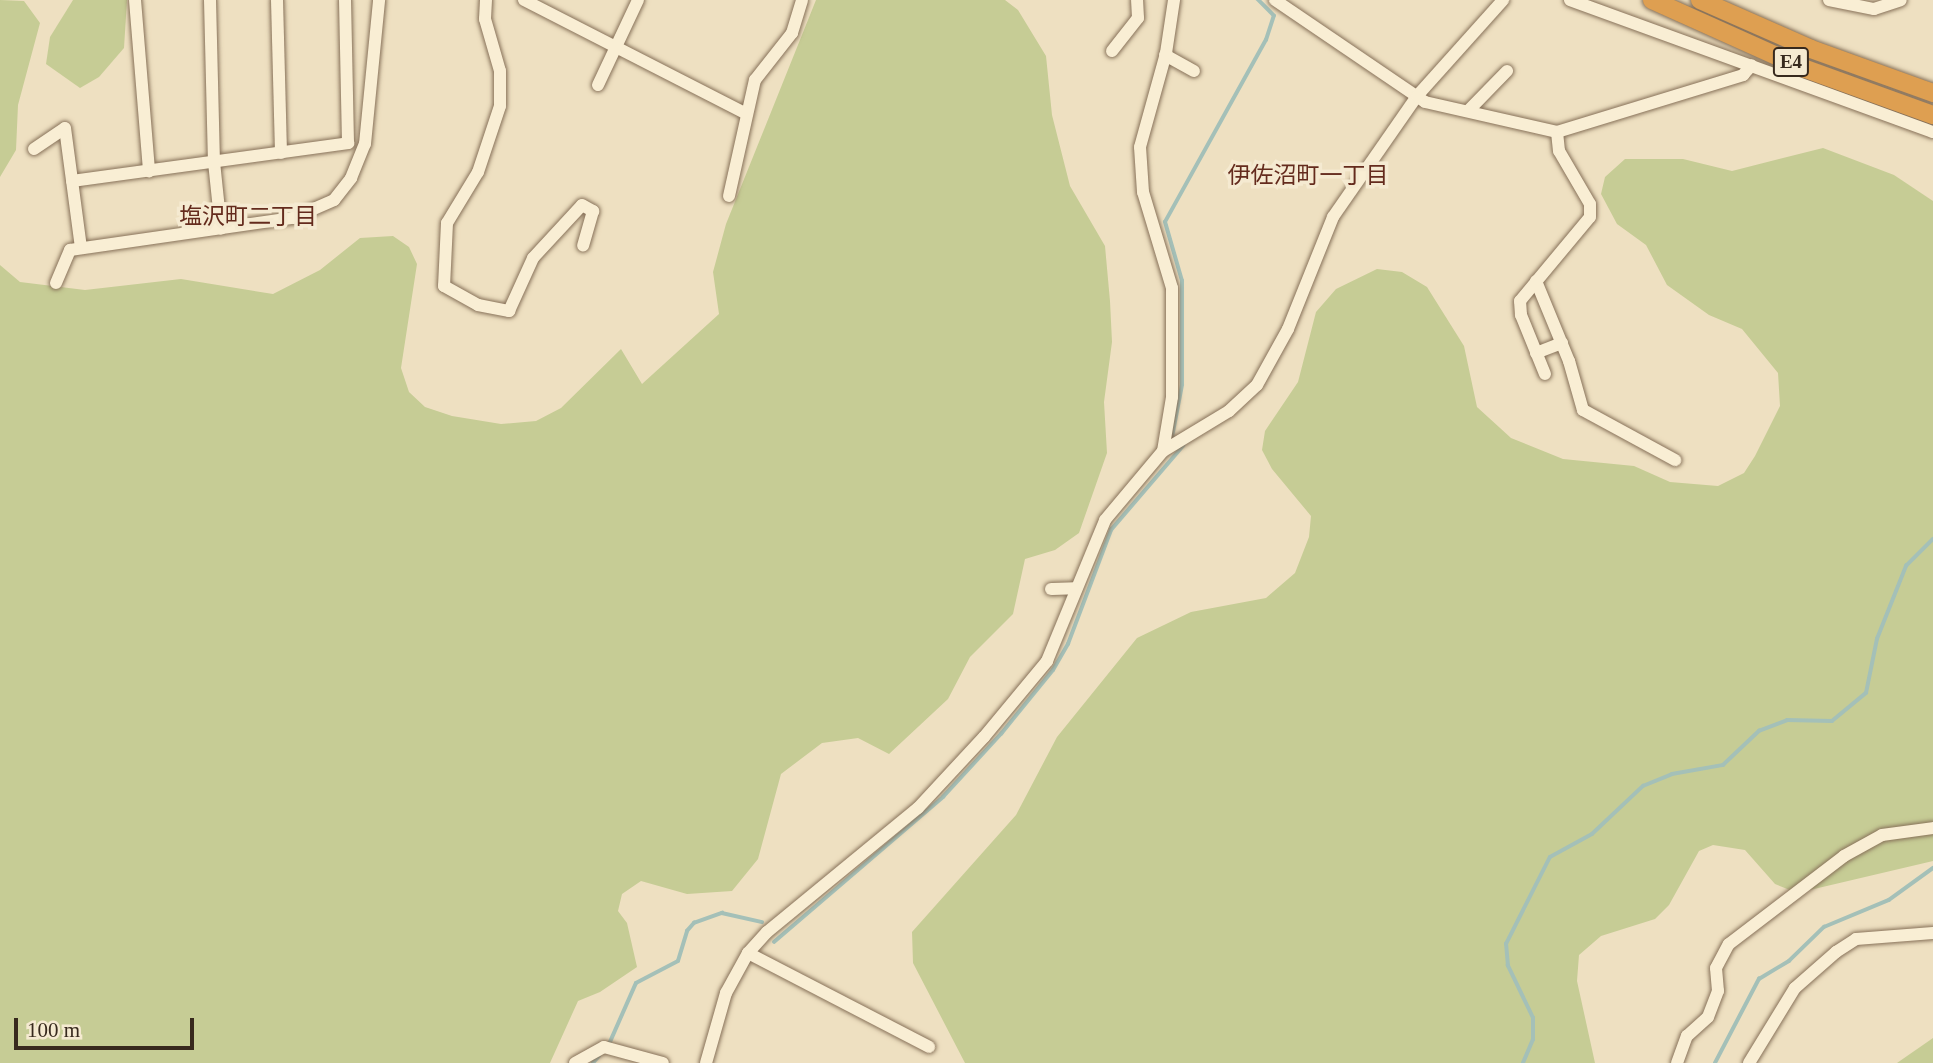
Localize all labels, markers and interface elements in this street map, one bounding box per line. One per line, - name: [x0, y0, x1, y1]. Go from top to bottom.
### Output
- road number: E4: [1772, 46, 1810, 78]
- district label: 伊佐沼町一丁目: [1228, 162, 1388, 190]
- district label: 塩沢町二丁目: [179, 203, 317, 231]
- scale bar: [18, 1004, 198, 1048]
- text: 100 m: [27, 1018, 80, 1042]

